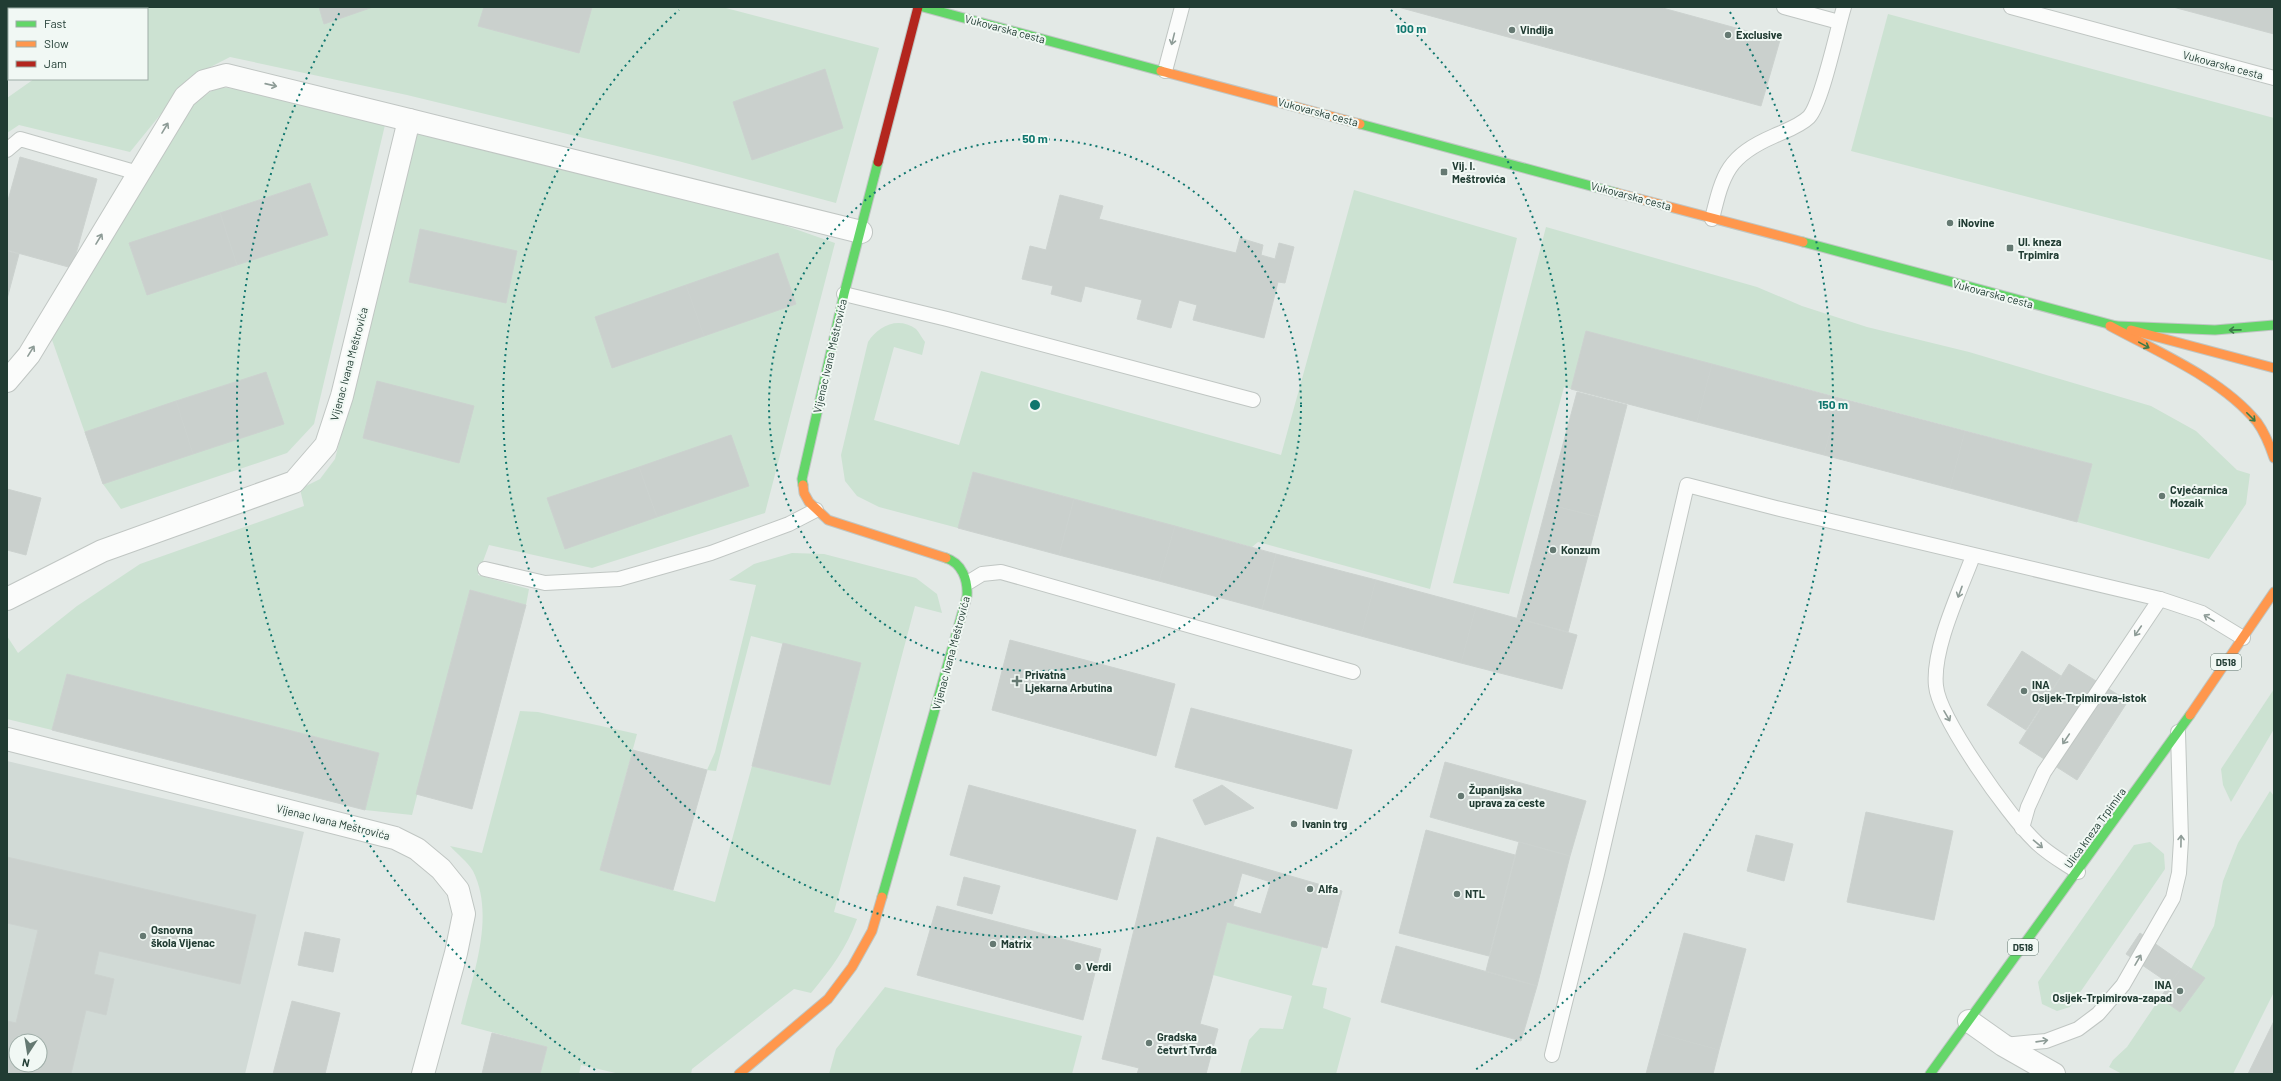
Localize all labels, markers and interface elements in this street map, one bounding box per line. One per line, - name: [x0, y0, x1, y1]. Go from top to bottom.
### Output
- legend: [8, 8, 148, 80]
- street label: Vukovarska cesta: [963, 12, 1047, 46]
- text: Fast: [44, 16, 67, 30]
- text: 100 m: [1396, 21, 1426, 35]
- place label: Vindija: [1520, 23, 1553, 36]
- marker: Vindija: [1507, 25, 1517, 35]
- place label: Exclusive: [1736, 28, 1782, 41]
- marker: Exclusive: [1723, 30, 1733, 40]
- one-way arrow: [1169, 32, 1177, 45]
- text: Slow: [44, 36, 69, 50]
- street label: Vukovarska cesta: [2181, 48, 2265, 82]
- text: Jam: [44, 56, 67, 70]
- one-way arrow: [264, 82, 277, 89]
- street label: Vukovarska cesta: [1276, 95, 1360, 129]
- one-way arrow: [162, 122, 170, 134]
- text: 50 m: [1022, 131, 1048, 145]
- place label: Vij. I. Meštrovića: [1452, 159, 1506, 185]
- marker: Vij. I. Meštrovića: [1439, 167, 1449, 177]
- street label: Vukovarska cesta: [1589, 179, 1673, 213]
- place label: iNovine: [1958, 216, 1994, 229]
- marker: iNovine: [1945, 218, 1955, 228]
- one-way arrow: [95, 233, 103, 245]
- place label: Ul. kneza Trpimira: [2018, 235, 2062, 261]
- marker: Ul. kneza Trpimira: [2005, 243, 2015, 253]
- street label: Vukovarska cesta: [1951, 277, 2035, 311]
- street label: Vijenac Ivana Meštrovića: [810, 298, 849, 414]
- street label: Vijenac Ivana Meštrovića: [327, 306, 370, 422]
- one-way arrow: [2229, 326, 2242, 334]
- one-way arrow: [2138, 341, 2150, 349]
- one-way arrow: [28, 345, 36, 357]
- text: 150 m: [1818, 397, 1848, 411]
- centre of rings: [1028, 398, 1042, 412]
- one-way arrow: [2246, 412, 2256, 422]
- place label: Cvjećarnica Mozaik: [2170, 483, 2228, 509]
- marker: Cvjećarnica Mozaik: [2157, 491, 2167, 501]
- place label: Konzum: [1561, 543, 1600, 556]
- marker: Konzum: [1548, 545, 1558, 555]
- one-way arrow: [1955, 586, 1963, 598]
- street label: Vijenac Ivana Meštrovića: [929, 595, 972, 711]
- one-way arrow: [2203, 613, 2215, 621]
- one-way arrow: [2134, 626, 2142, 637]
- road number: D518: [2211, 654, 2241, 670]
- place label: Privatna Ljekarna Arbutina: [1025, 668, 1113, 694]
- marker: Privatna Ljekarna Arbutina: [1012, 676, 1022, 686]
- place label: INA Osijek-Trpimirova-istok: [2032, 678, 2147, 704]
- marker: INA Osijek-Trpimirova-istok: [2019, 686, 2029, 696]
- one-way arrow: [1944, 710, 1952, 722]
- one-way arrow: [2062, 734, 2070, 745]
- place label: Županijska uprava za ceste: [1469, 783, 1545, 809]
- street label: Ulica kneza Trpimira: [2061, 785, 2128, 870]
- marker: Županijska uprava za ceste: [1456, 791, 1466, 801]
- street label: Vijenac Ivana Meštrovića: [275, 801, 391, 842]
- place label: Ivanin trg: [1302, 817, 1347, 830]
- marker: Ivanin trg: [1289, 819, 1299, 829]
- one-way arrow: [2177, 835, 2184, 848]
- one-way arrow: [2033, 840, 2044, 849]
- place label: Alfa: [1318, 882, 1338, 895]
- marker: Alfa: [1305, 884, 1315, 894]
- place label: NTL: [1465, 887, 1485, 900]
- marker: NTL: [1452, 889, 1462, 899]
- place label: Osnovna škola Vijenac: [151, 923, 215, 949]
- marker: Osnovna škola Vijenac: [138, 931, 148, 941]
- place label: Matrix: [1001, 937, 1032, 950]
- marker: Matrix: [988, 939, 998, 949]
- road number: D518: [2008, 939, 2038, 955]
- one-way arrow: [2134, 955, 2142, 967]
- place label: Verdi: [1086, 960, 1111, 973]
- marker: Verdi: [1073, 962, 1083, 972]
- place label: INA Osijek-Trpimirova-zapad: [2053, 978, 2173, 1004]
- marker: INA Osijek-Trpimirova-zapad: [2175, 986, 2185, 996]
- place label: Gradska četvrt Tvrđa: [1157, 1030, 1217, 1056]
- north arrow: [8, 1033, 48, 1073]
- one-way arrow: [2035, 1037, 2048, 1045]
- marker: Gradska četvrt Tvrđa: [1144, 1038, 1154, 1048]
- text: N: [21, 1056, 31, 1070]

